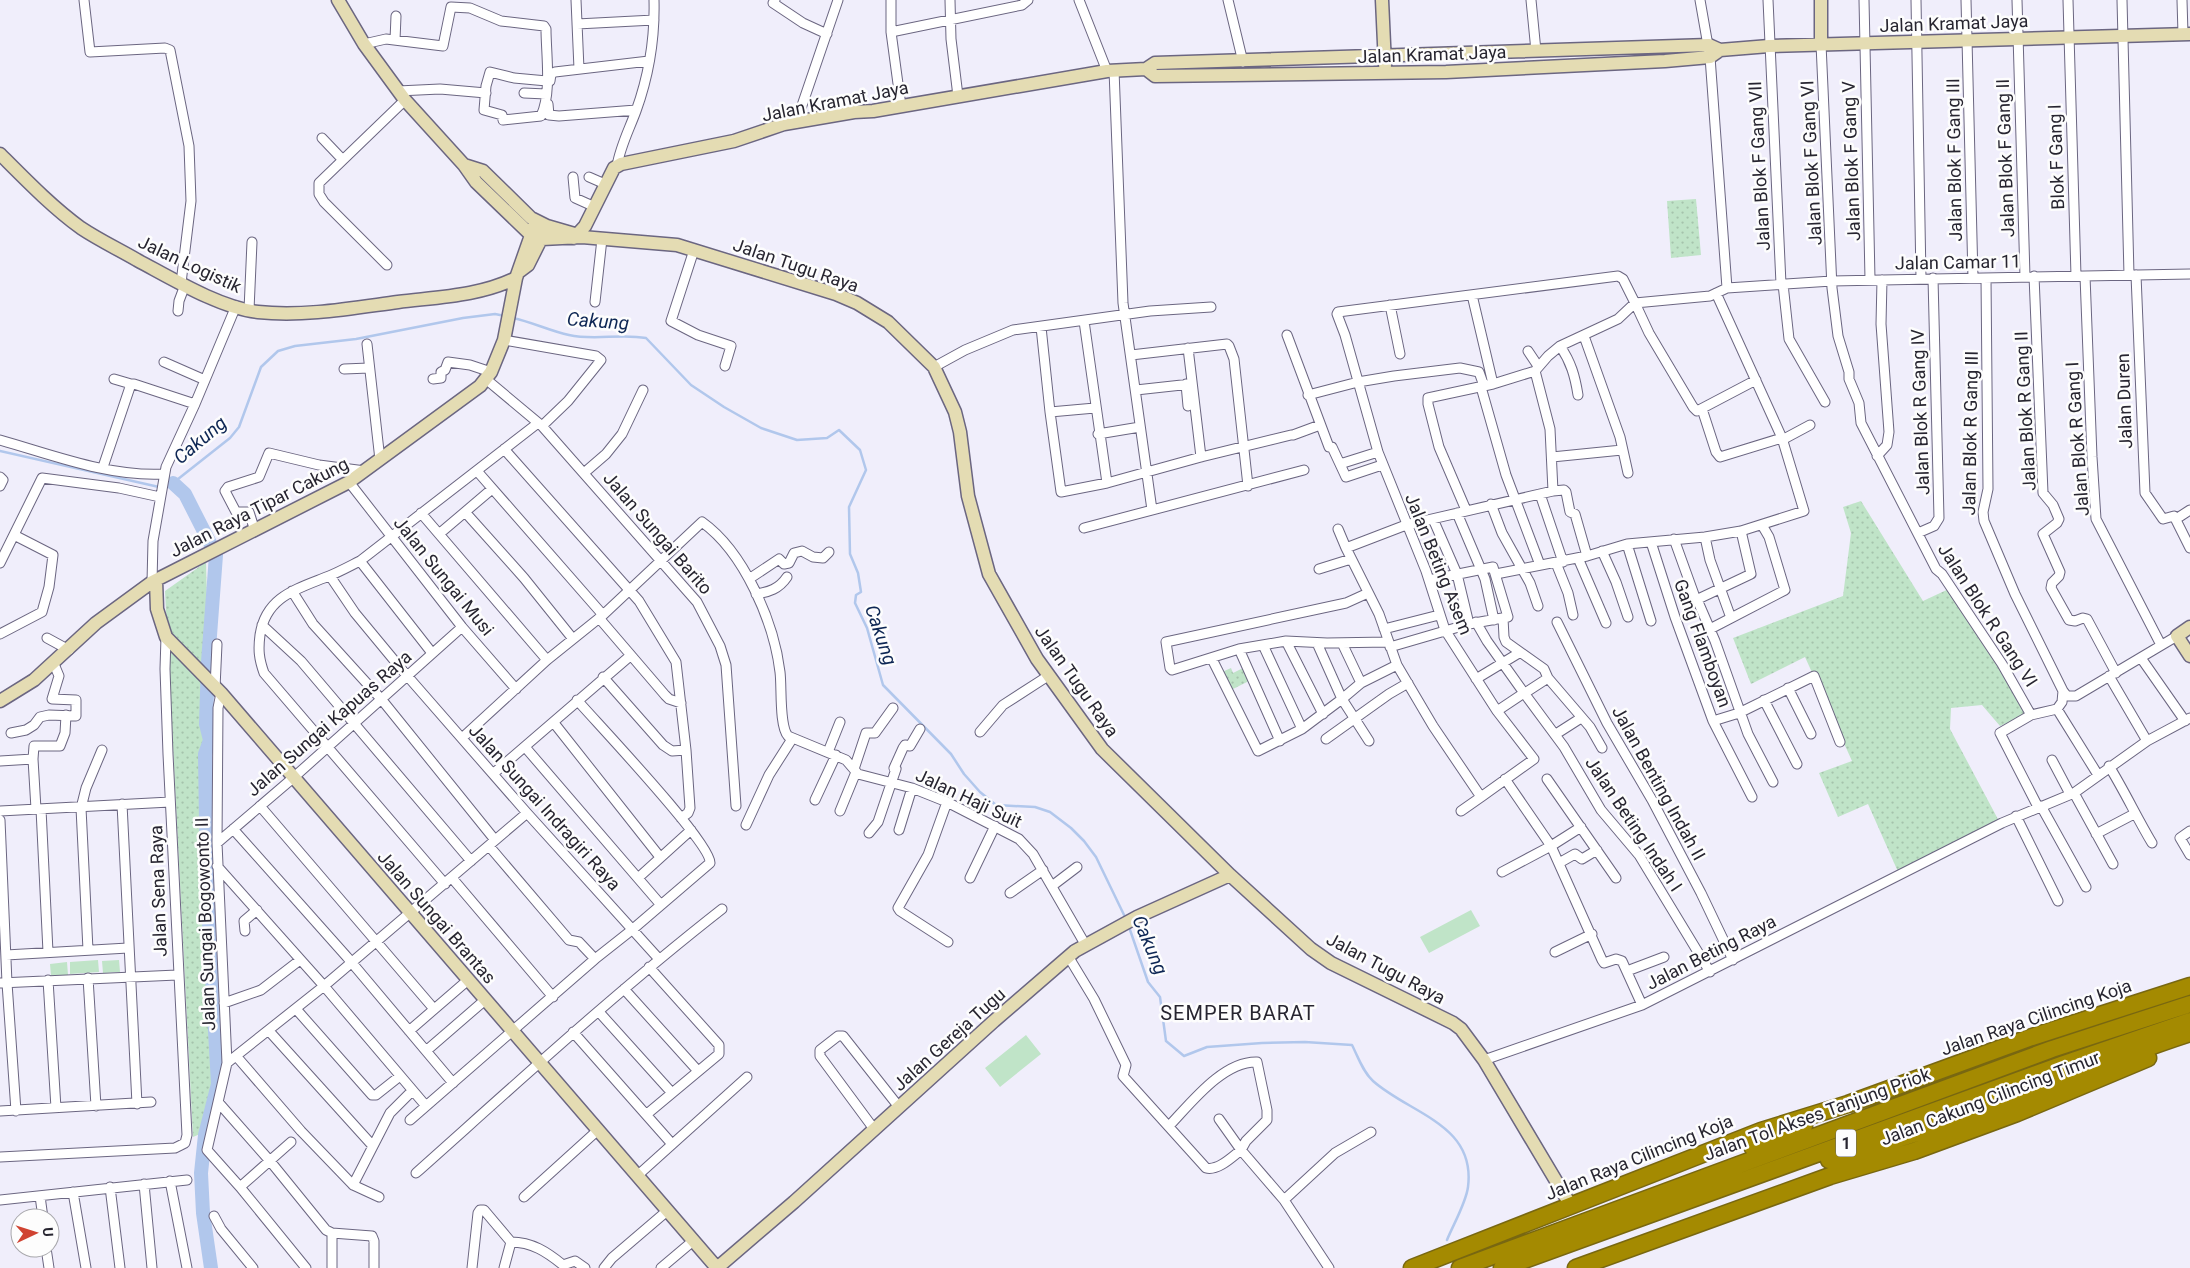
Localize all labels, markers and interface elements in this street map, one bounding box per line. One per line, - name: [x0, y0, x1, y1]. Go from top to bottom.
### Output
- street label: Jalan Kramat Jaya: [1879, 10, 2029, 36]
- street label: Jalan Kramat Jaya: [1357, 41, 1507, 67]
- street label: Jalan Kramat Jaya: [760, 76, 910, 126]
- street label: Jalan Blok F Gang III: [1942, 78, 1966, 242]
- street label: Jalan Blok F Gang II: [1992, 78, 2018, 238]
- street label: Jalan Blok F Gang VI: [1796, 80, 1826, 246]
- street label: Jalan Blok F Gang V: [1838, 80, 1864, 241]
- street label: Jalan Blok F Gang VII: [1744, 81, 1774, 251]
- street label: Blok F Gang I: [2044, 104, 2068, 210]
- street label: Jalan Logistik: [135, 231, 246, 297]
- street label: Jalan Tugu Raya: [731, 234, 861, 296]
- street label: Jalan Camar 11: [1895, 250, 2021, 274]
- water label: Cakung: [566, 307, 630, 335]
- street label: Jalan Blok R Gang IV: [1907, 328, 1933, 495]
- street label: Jalan Blok R Gang II: [2010, 331, 2040, 491]
- street label: Jalan Blok R Gang III: [1958, 351, 1982, 515]
- street label: Jalan Duren: [2112, 353, 2136, 449]
- street label: Jalan Blok R Gang I: [2061, 361, 2093, 517]
- water label: Cakung: [169, 411, 231, 469]
- street label: Jalan Raya Tipar Cakung: [166, 453, 352, 561]
- street label: Jalan Sungai Barito: [599, 468, 717, 598]
- street label: Jalan Beting Asem: [1401, 490, 1477, 638]
- street label: Jalan Sungai Musi: [390, 512, 498, 640]
- street label: Jalan Blok R Gang VI: [1934, 540, 2042, 690]
- street label: Gang Flamboyan: [1670, 576, 1736, 710]
- water label: Cakung: [860, 602, 902, 668]
- street label: Jalan Tugu Raya: [1031, 621, 1123, 741]
- street label: Jalan Sungai Kapuas Raya: [242, 646, 416, 800]
- street label: Jalan Benting Indah II: [1608, 702, 1710, 864]
- street label: Jalan Sungai Indragiri Raya: [465, 720, 625, 894]
- street label: Jalan Beting Indah I: [1581, 753, 1687, 895]
- street label: Jalan Haji Suit: [912, 764, 1026, 832]
- street label: Jalan Sungai Bogowonto II: [191, 817, 219, 1031]
- street label: Jalan Sena Raya: [145, 825, 171, 957]
- street label: Jalan Sungai Brantas: [374, 846, 500, 988]
- street label: Jalan Beting Raya: [1643, 910, 1779, 994]
- water label: Cakung: [1127, 912, 1173, 978]
- street label: Jalan Tugu Raya: [1323, 928, 1449, 1008]
- street label: Jalan Raya Cilincing Koja: [1938, 974, 2134, 1060]
- street label: Jalan Gereja Tugu: [889, 983, 1009, 1095]
- district label: SEMPER BARAT: [1160, 1001, 1316, 1025]
- street label: Jalan Cakung Cilincing Timur: [1877, 1046, 2103, 1150]
- street label: Jalan Tol Akses Tanjung Priok: [1701, 1063, 1934, 1165]
- street label: Jalan Raya Cilincing Koja: [1542, 1110, 1736, 1204]
- road number: 1: [1836, 1130, 1856, 1156]
- north arrow: [10, 1208, 60, 1258]
- text: U: [40, 1227, 56, 1237]

